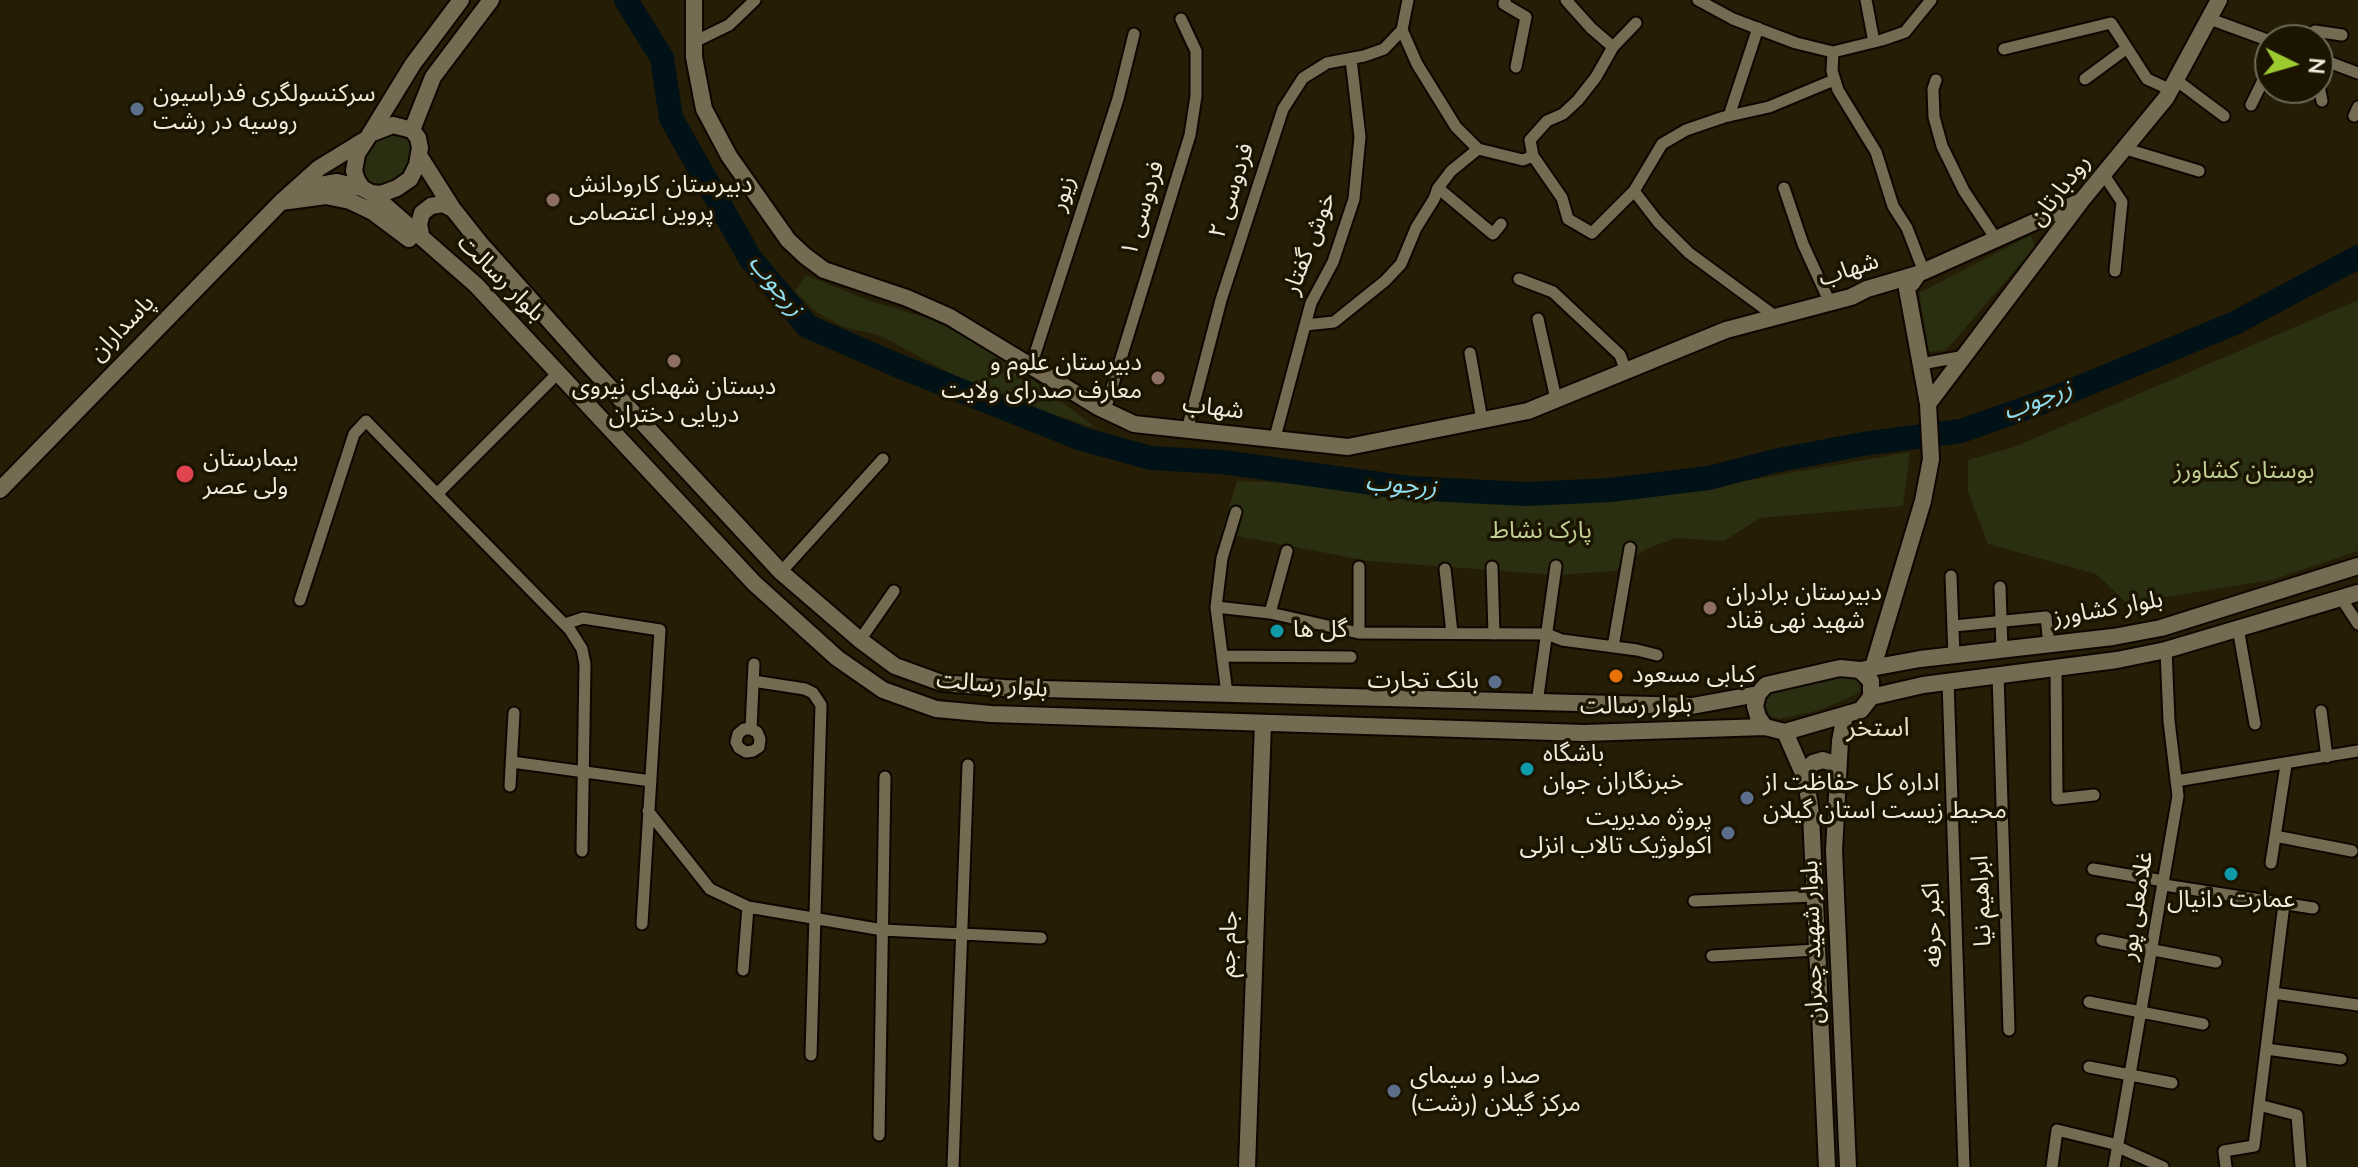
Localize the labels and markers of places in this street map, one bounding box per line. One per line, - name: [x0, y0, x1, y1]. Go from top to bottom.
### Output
- place label: سرکنسولگری فدراسیون روسیه در رشت: [153, 81, 376, 137]
- marker: سرکنسولگری فدراسیون روسیه در رشت: [128, 100, 146, 118]
- place label: دبیرستان کارودانش پروین اعتصامی: [569, 172, 752, 228]
- marker: دبیرستان کارودانش پروین اعتصامی: [544, 191, 562, 209]
- place label: دبیرستان علوم و معارف صدرای ولایت: [941, 350, 1142, 406]
- marker: دبستان شهدای نیروی دریایی دختران: [665, 352, 683, 370]
- marker: دبیرستان علوم و معارف صدرای ولایت: [1149, 369, 1167, 387]
- place label: دبستان شهدای نیروی دریایی دختران: [572, 374, 776, 430]
- place label: بیمارستان ولی عصر: [203, 446, 299, 502]
- marker: بیمارستان ولی عصر: [174, 463, 196, 485]
- place label: دبیرستان برادران شهید نهی قناد: [1726, 580, 1882, 636]
- marker: دبیرستان برادران شهید نهی قناد: [1701, 599, 1719, 617]
- place label: گل ها: [1293, 617, 1347, 645]
- marker: گل ها: [1268, 622, 1286, 640]
- place label: کبابی مسعود: [1632, 662, 1756, 690]
- marker: کبابی مسعود: [1607, 667, 1625, 685]
- place label: بانک تجارت: [1367, 668, 1479, 696]
- marker: بانک تجارت: [1486, 673, 1504, 691]
- place label: باشگاه خبرنگاران جوان: [1543, 741, 1684, 797]
- marker: باشگاه خبرنگاران جوان: [1518, 760, 1536, 778]
- place label: اداره کل حفاظت از محیط زیست استان گیلان: [1763, 770, 2007, 826]
- marker: اداره کل حفاظت از محیط زیست استان گیلان: [1738, 789, 1756, 807]
- place label: پروژه مدیریت اکولوژیک تالاب انزلی: [1520, 805, 1712, 861]
- marker: پروژه مدیریت اکولوژیک تالاب انزلی: [1719, 824, 1737, 842]
- marker: عمارت دانیال: [2222, 865, 2240, 883]
- place label: عمارت دانیال: [2167, 887, 2295, 915]
- place label: صدا و سیمای مرکز گیلان (رشت): [1410, 1063, 1581, 1119]
- marker: صدا و سیمای مرکز گیلان (رشت): [1385, 1082, 1403, 1100]

